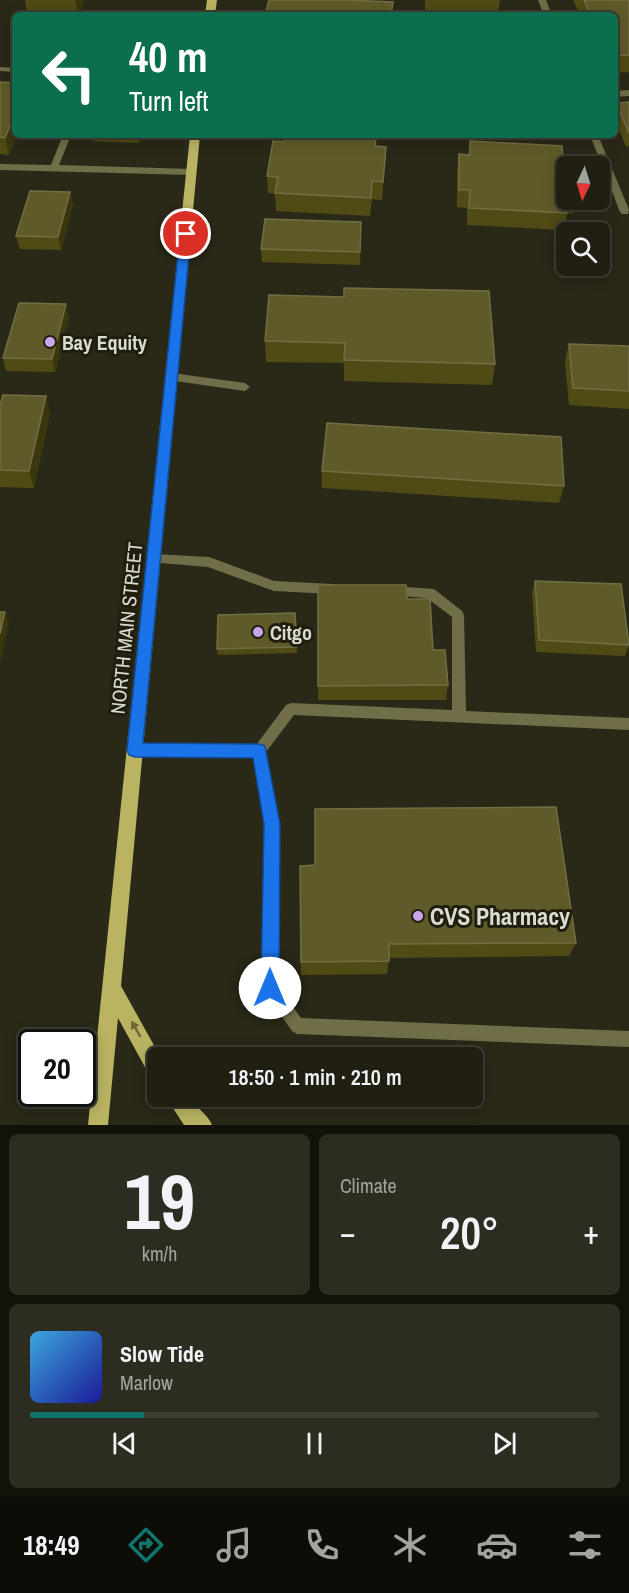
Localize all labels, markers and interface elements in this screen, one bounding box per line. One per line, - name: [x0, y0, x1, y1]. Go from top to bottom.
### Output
- text: 40 m: [129, 29, 208, 85]
- icon: left: [30, 36, 108, 114]
- text: Turn left: [129, 83, 208, 119]
- north arrow: [556, 156, 610, 210]
- map controls: [556, 156, 610, 276]
- pin: [160, 208, 211, 259]
- icon: arrive: [169, 217, 202, 250]
- button: search: [556, 222, 610, 276]
- place label: Bay Equity: [62, 329, 148, 356]
- marker: Bay Equity: [43, 335, 57, 349]
- street label: NORTH MAIN STREET: [104, 541, 148, 715]
- place label: Citgo: [270, 619, 312, 646]
- marker: Citgo: [251, 625, 265, 639]
- place label: CVS Pharmacy: [430, 900, 570, 932]
- marker: CVS Pharmacy: [411, 909, 425, 923]
- position arrow: [238, 956, 302, 1020]
- one-way arrow: [130, 1021, 141, 1037]
- speed limit sign: 20: [18, 1029, 96, 1107]
- text: 18:50 · 1 min · 210 m: [228, 1062, 402, 1092]
- text: 19: [124, 1148, 195, 1253]
- text: Climate: [340, 1172, 397, 1199]
- text: 20°: [440, 1202, 499, 1263]
- text: −: [340, 1210, 356, 1254]
- text: +: [583, 1210, 599, 1254]
- text: km/h: [142, 1240, 177, 1267]
- text: Slow Tide: [120, 1339, 204, 1369]
- text: Marlow: [120, 1369, 173, 1396]
- icon: previous: [108, 1427, 141, 1460]
- icon: pause: [298, 1427, 331, 1460]
- icon: next: [488, 1427, 521, 1460]
- icon: directions: [125, 1524, 167, 1566]
- icon: music: [213, 1524, 255, 1566]
- icon: phone: [301, 1524, 343, 1566]
- icon: climate: [389, 1524, 431, 1566]
- icon: car: [476, 1524, 518, 1566]
- icon: filters: [564, 1524, 606, 1566]
- text: 18:49: [23, 1527, 80, 1563]

